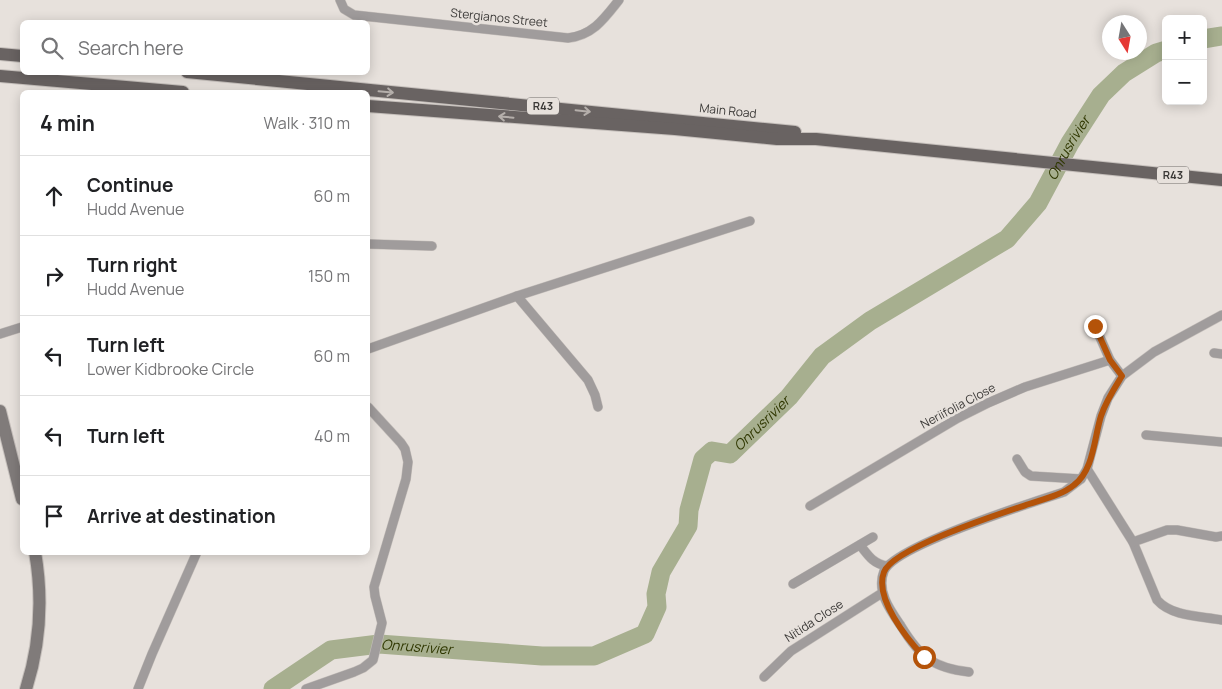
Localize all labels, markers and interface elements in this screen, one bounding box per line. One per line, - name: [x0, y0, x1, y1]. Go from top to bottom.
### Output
- street label: Stergianos Street: [450, 4, 549, 31]
- north arrow: [1102, 15, 1147, 60]
- map controls: [1162, 15, 1207, 105]
- button: +: [1162, 15, 1207, 60]
- search box: [20, 20, 370, 75]
- icon: search: [38, 34, 66, 62]
- text: Search here: [78, 35, 184, 61]
- button: −: [1162, 60, 1207, 105]
- one-way arrow: [378, 87, 394, 97]
- road number: R43: [527, 98, 559, 114]
- street label: Main Road: [699, 99, 758, 122]
- one-way arrow: [575, 106, 591, 115]
- text: 4 min: [40, 109, 95, 137]
- water label: Onrusrivier: [1042, 110, 1095, 183]
- text: Walk · 310 m: [264, 112, 350, 134]
- one-way arrow: [498, 112, 514, 122]
- road number: R43: [1157, 166, 1189, 184]
- text: Continue: [87, 172, 173, 198]
- icon: ahead: [40, 182, 68, 210]
- text: 60 m: [314, 185, 350, 207]
- text: Hudd Avenue: [87, 198, 184, 220]
- text: Turn right: [87, 252, 177, 278]
- icon: right: [40, 262, 68, 290]
- text: 150 m: [308, 265, 350, 287]
- text: Hudd Avenue: [87, 278, 184, 300]
- route end: [1084, 315, 1107, 338]
- text: Turn left: [87, 332, 165, 358]
- icon: left: [40, 342, 68, 370]
- text: 60 m: [314, 345, 350, 367]
- text: Lower Kidbrooke Circle: [87, 358, 254, 380]
- street label: Neriifolia Close: [917, 379, 998, 432]
- water label: Onrusrivier: [729, 390, 795, 455]
- icon: left: [40, 422, 68, 450]
- text: Turn left: [87, 423, 165, 449]
- text: 40 m: [314, 425, 350, 447]
- icon: arrive: [40, 502, 68, 530]
- text: Arrive at destination: [87, 503, 276, 529]
- street label: Nitida Close: [781, 595, 846, 646]
- water label: Onrusrivier: [380, 634, 455, 659]
- route start: [913, 646, 936, 669]

